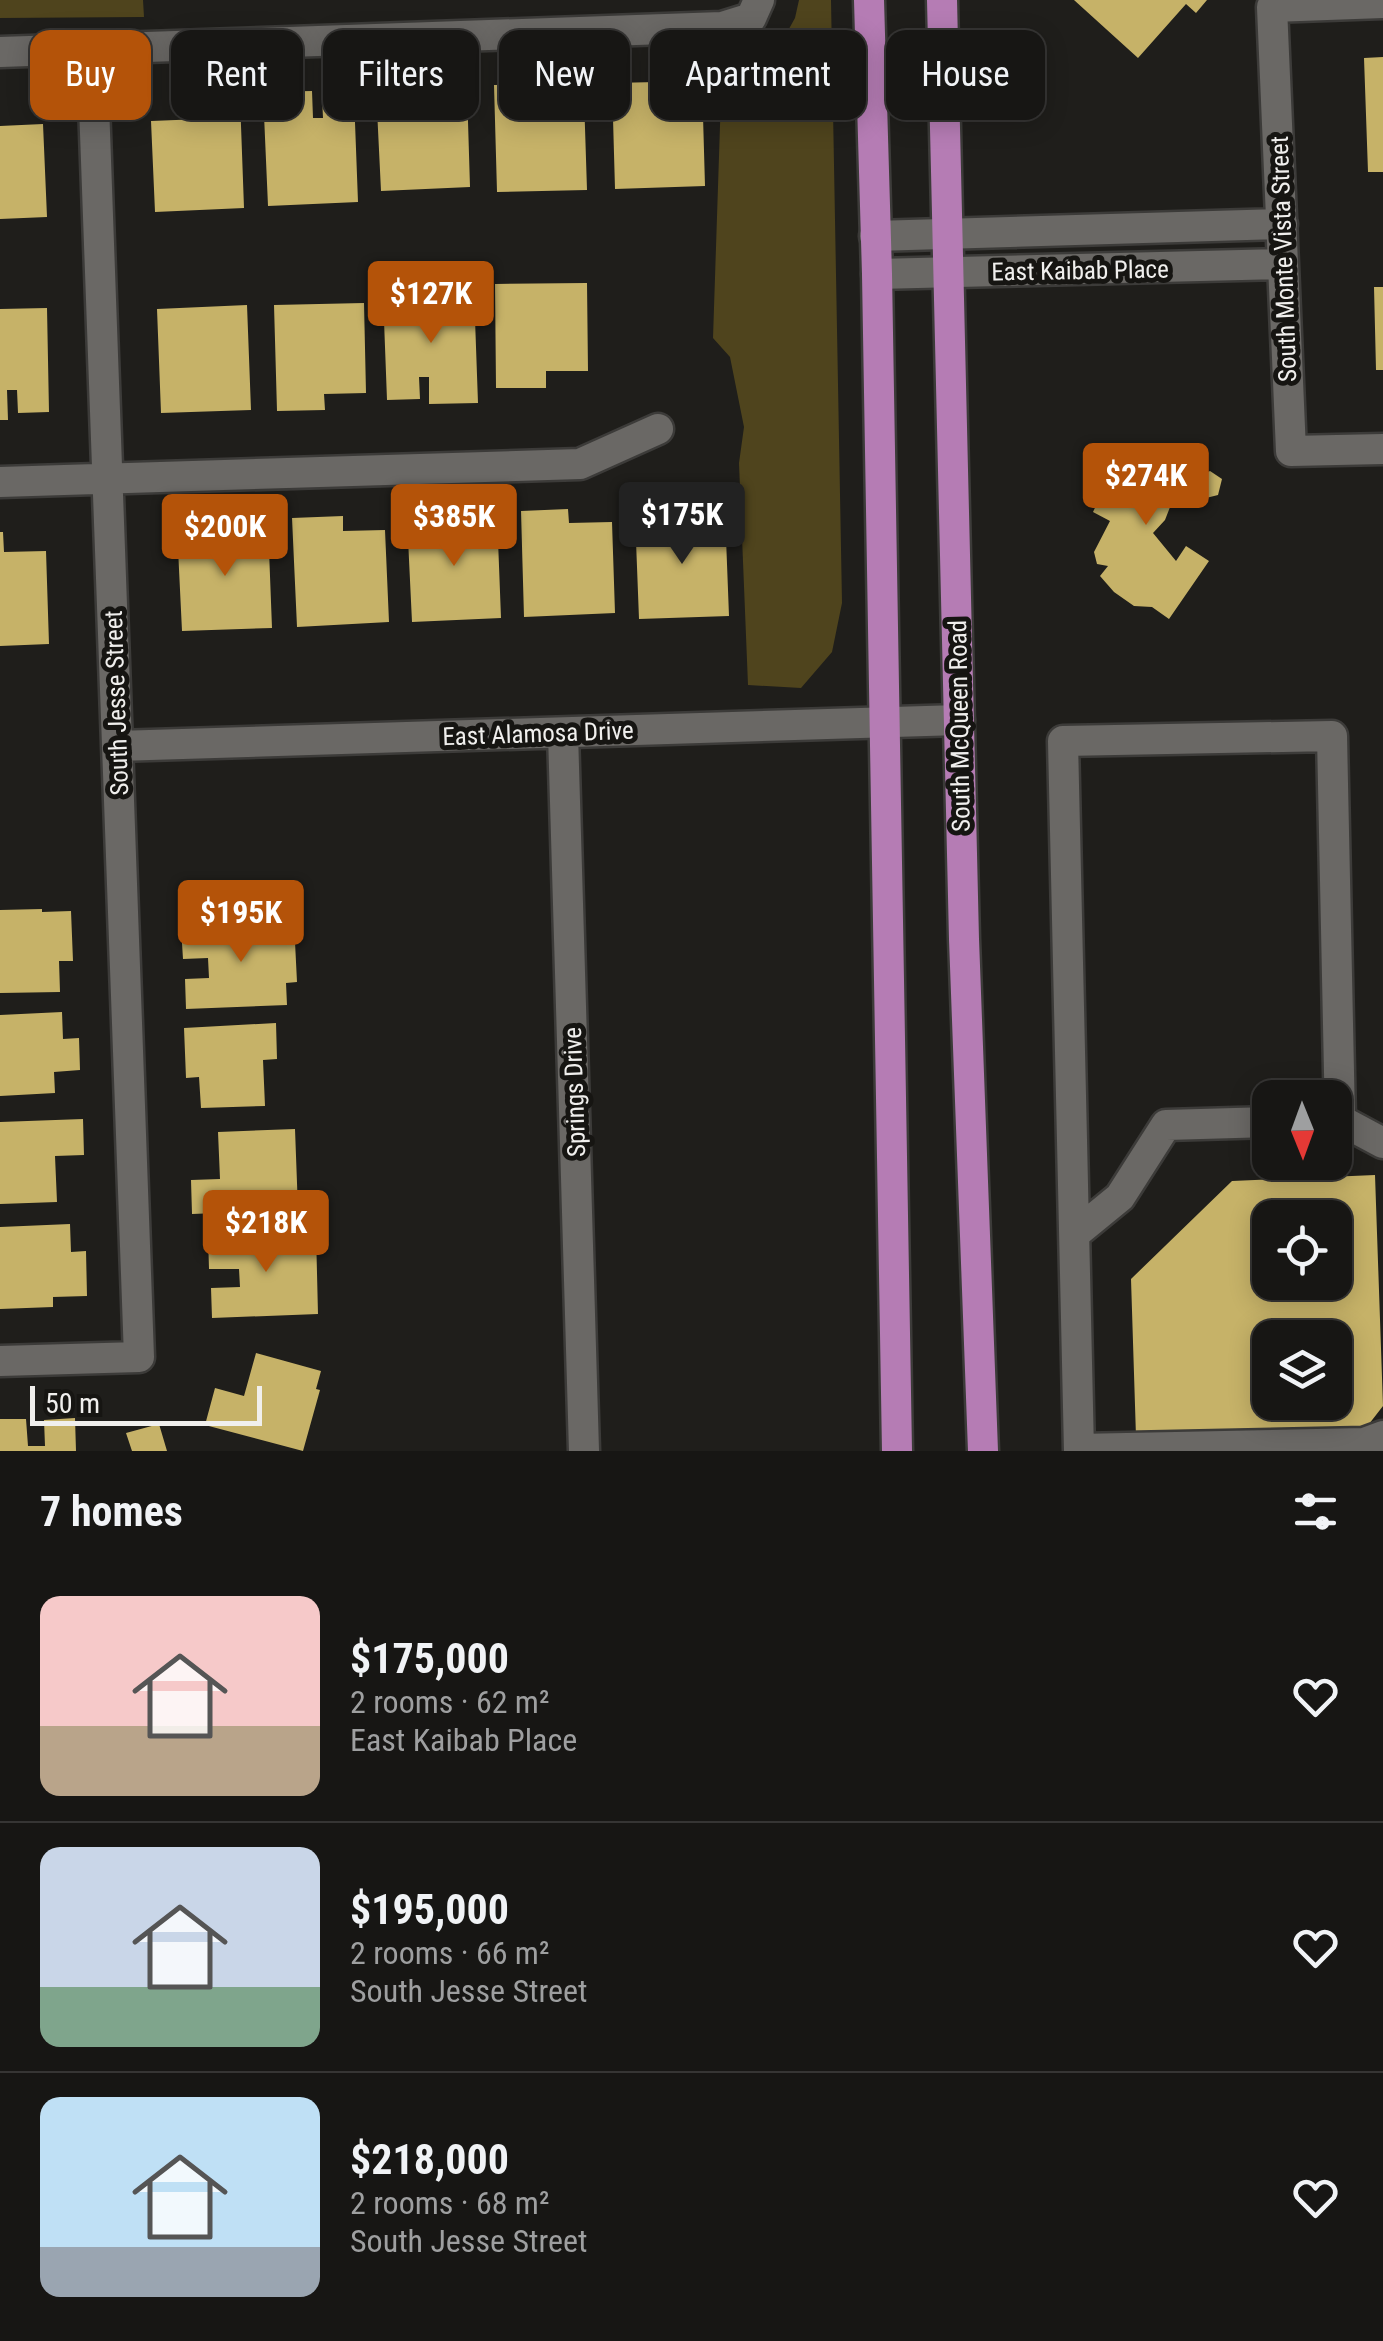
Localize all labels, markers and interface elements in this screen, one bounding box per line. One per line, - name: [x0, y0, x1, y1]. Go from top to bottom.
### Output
- chip: Buy: [30, 30, 151, 120]
- chip: Rent: [171, 30, 303, 120]
- chip: Filters: [323, 30, 479, 120]
- chip: New: [499, 30, 630, 120]
- chip: Apartment: [650, 30, 866, 120]
- chip: House: [886, 30, 1045, 120]
- street label: South Monte Vista Street: [1265, 136, 1302, 382]
- street label: East Kaibab Place: [991, 254, 1169, 287]
- pin: $127K: [361, 261, 501, 346]
- text: $127K: [390, 274, 472, 312]
- pin: $274K: [1076, 443, 1216, 528]
- text: $274K: [1105, 456, 1187, 494]
- pin: $175K: [612, 482, 752, 567]
- pin: $385K: [384, 484, 524, 569]
- pin: $200K: [155, 494, 295, 579]
- text: $175K: [641, 495, 723, 533]
- text: $385K: [413, 497, 495, 535]
- text: $200K: [184, 507, 266, 545]
- street label: South Jesse Street: [99, 610, 134, 796]
- street label: South McQueen Road: [943, 620, 976, 832]
- street label: East Alamosa Drive: [442, 716, 634, 751]
- pin: $195K: [171, 880, 311, 965]
- text: $195K: [200, 893, 282, 931]
- street label: Springs Drive: [558, 1026, 591, 1158]
- north arrow: [1252, 1080, 1352, 1180]
- map controls: [1252, 1080, 1352, 1420]
- pin: $218K: [196, 1190, 336, 1275]
- button: locate: [1252, 1200, 1352, 1300]
- text: $218K: [225, 1203, 307, 1241]
- button: layers: [1252, 1320, 1352, 1420]
- scale bar: [30, 1381, 262, 1426]
- text: 50 m: [45, 1387, 100, 1420]
- icon: filters: [1288, 1484, 1343, 1539]
- text: 7 homes: [40, 1487, 183, 1536]
- text: $175,000: [350, 1634, 509, 1683]
- icon: home: [120, 1636, 240, 1756]
- icon: heart: [1288, 1669, 1343, 1724]
- text: 2 rooms · 62 m²: [350, 1683, 549, 1721]
- text: East Kaibab Place: [350, 1721, 577, 1759]
- text: $195,000: [350, 1885, 509, 1934]
- icon: home: [120, 1887, 240, 2007]
- icon: heart: [1288, 1920, 1343, 1975]
- text: 2 rooms · 66 m²: [350, 1934, 549, 1972]
- text: South Jesse Street: [350, 1972, 587, 2010]
- text: $218,000: [350, 2135, 509, 2184]
- icon: home: [120, 2137, 240, 2257]
- icon: heart: [1288, 2170, 1343, 2225]
- text: 2 rooms · 68 m²: [350, 2184, 549, 2222]
- text: South Jesse Street: [350, 2222, 587, 2260]

